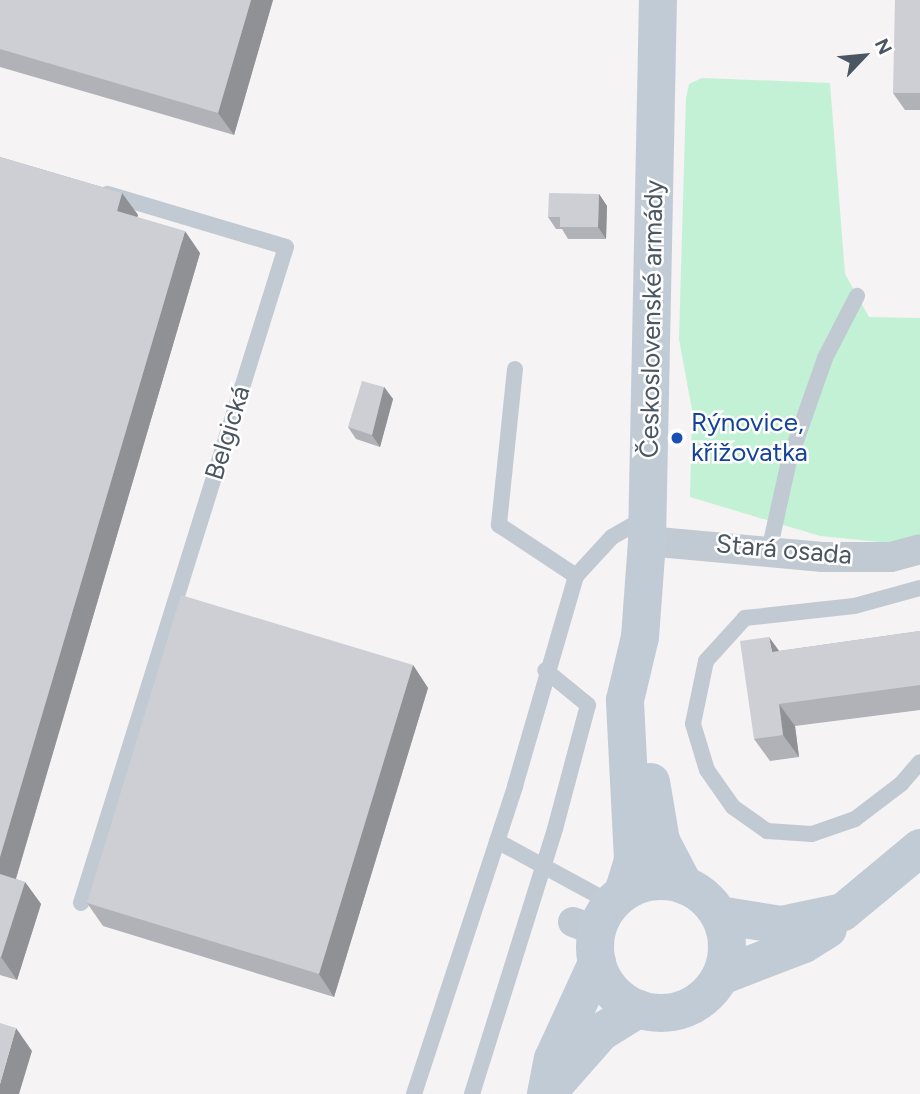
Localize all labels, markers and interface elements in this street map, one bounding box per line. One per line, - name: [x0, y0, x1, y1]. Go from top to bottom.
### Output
- north arrow: [829, 21, 899, 91]
- text: N: [870, 35, 897, 58]
- street label: Československé armády: [634, 180, 670, 458]
- street label: Belgická: [199, 382, 257, 484]
- place label: Rýnovice, křižovatka: [691, 407, 808, 468]
- marker: Rýnovice, křižovatka: [669, 430, 685, 446]
- street label: Stará osada: [715, 529, 853, 571]

